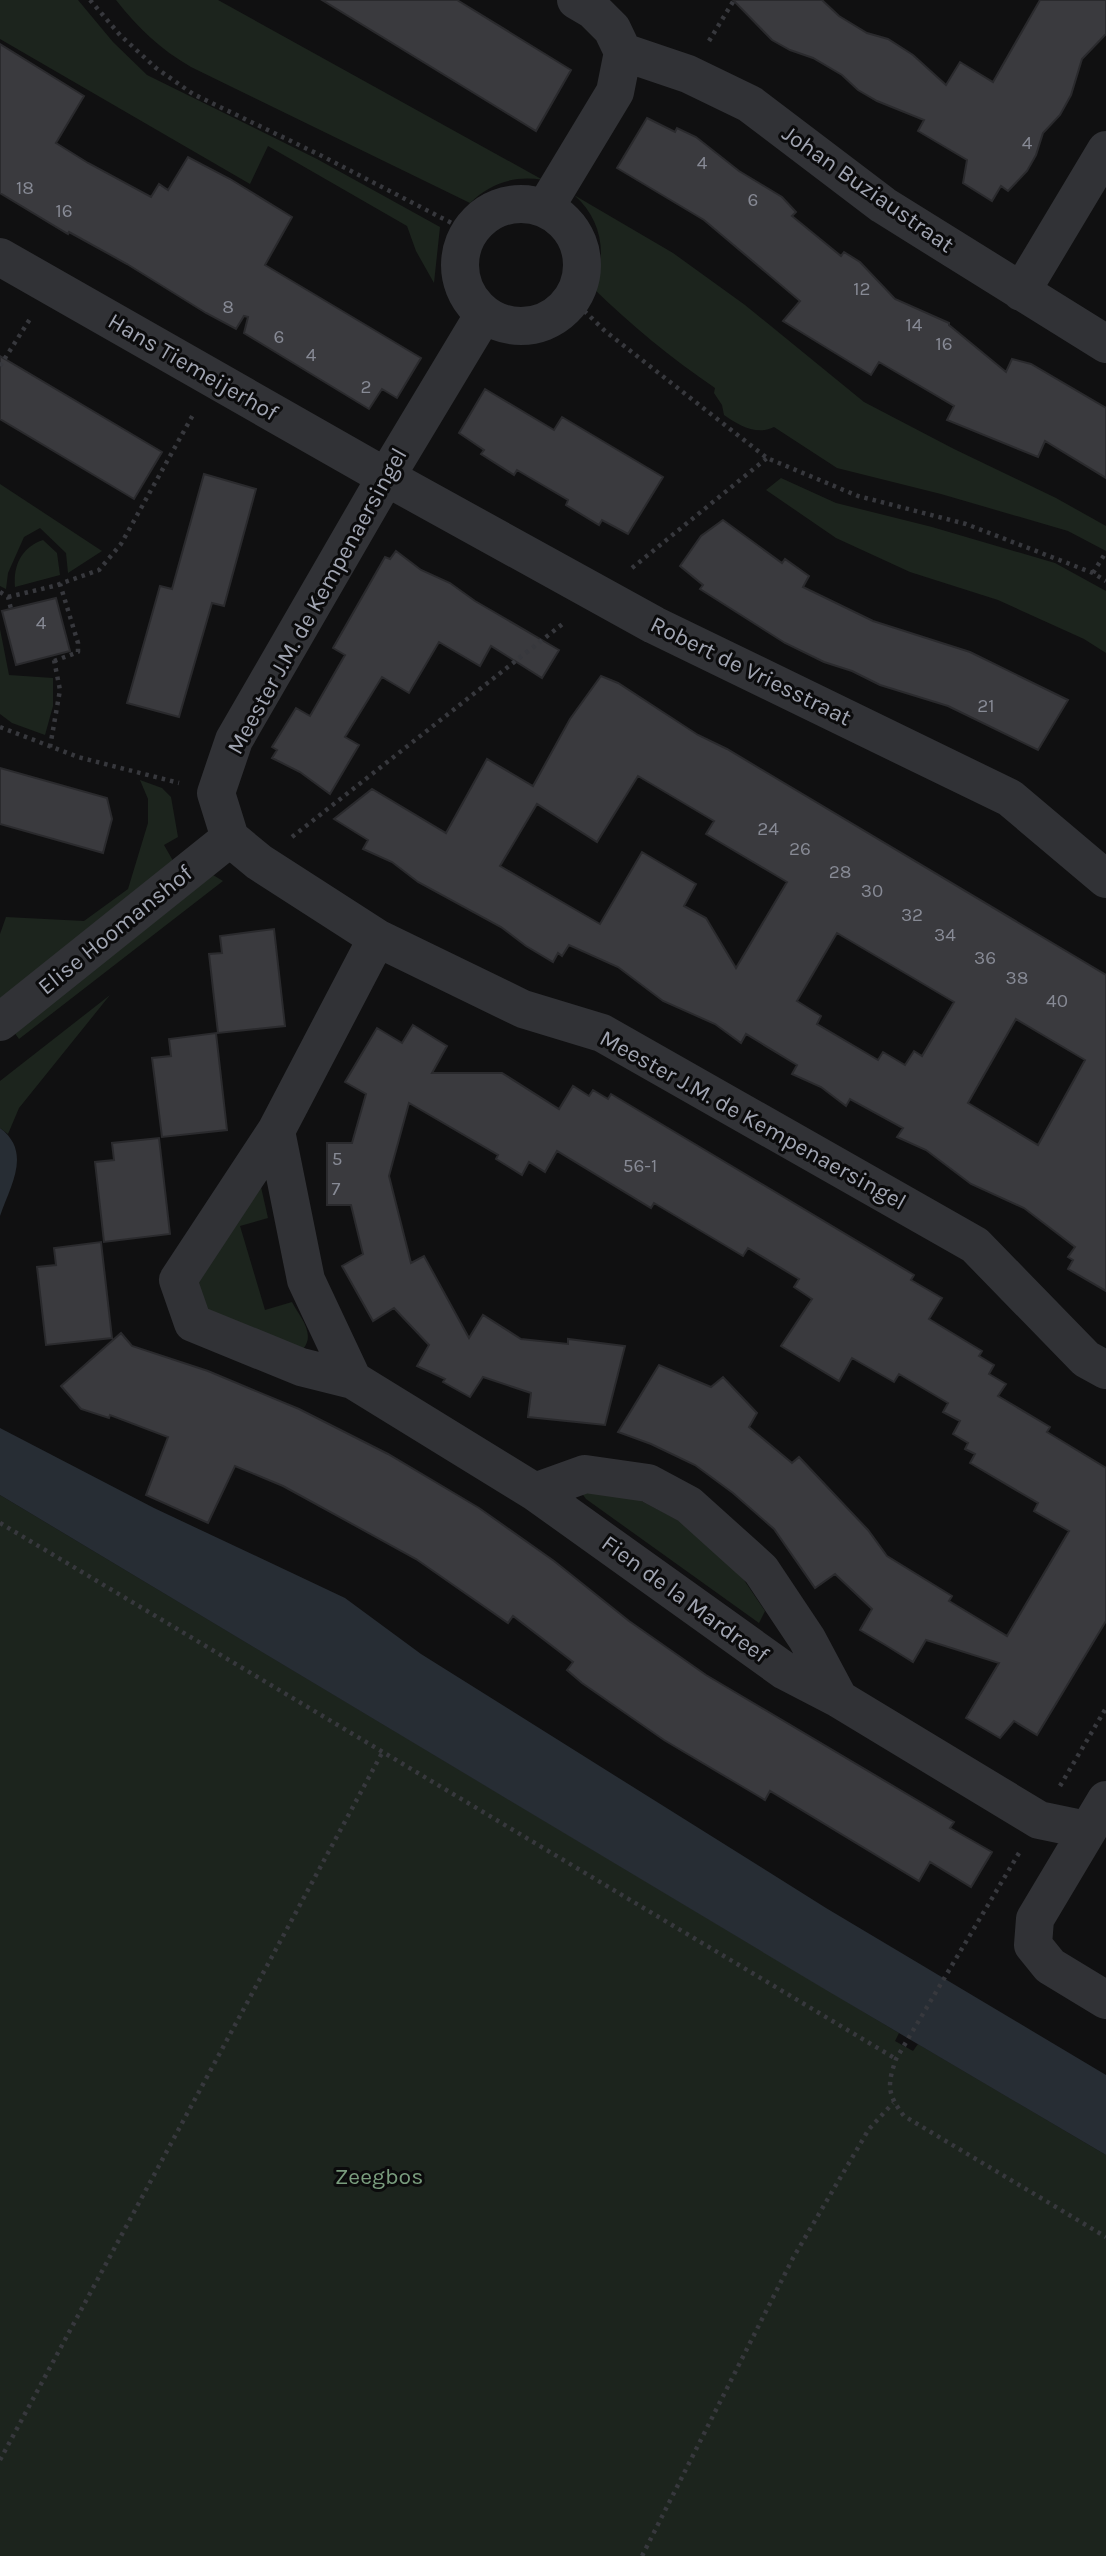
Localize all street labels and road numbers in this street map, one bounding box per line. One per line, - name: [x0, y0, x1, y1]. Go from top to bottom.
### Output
- street label: Johan Buziaustraat: [777, 120, 959, 259]
- street label: Hans Tiemeijerhof: [103, 307, 283, 427]
- street label: Meester J.M. de Kempenaersingel: [221, 443, 413, 759]
- street label: Robert de Vriesstraat: [646, 611, 856, 732]
- street label: Elise Hoomanshof: [32, 859, 198, 1000]
- street label: Meester J.M. de Kempenaersingel: [595, 1024, 911, 1216]
- street label: Fien de la Mardreef: [596, 1529, 774, 1669]

